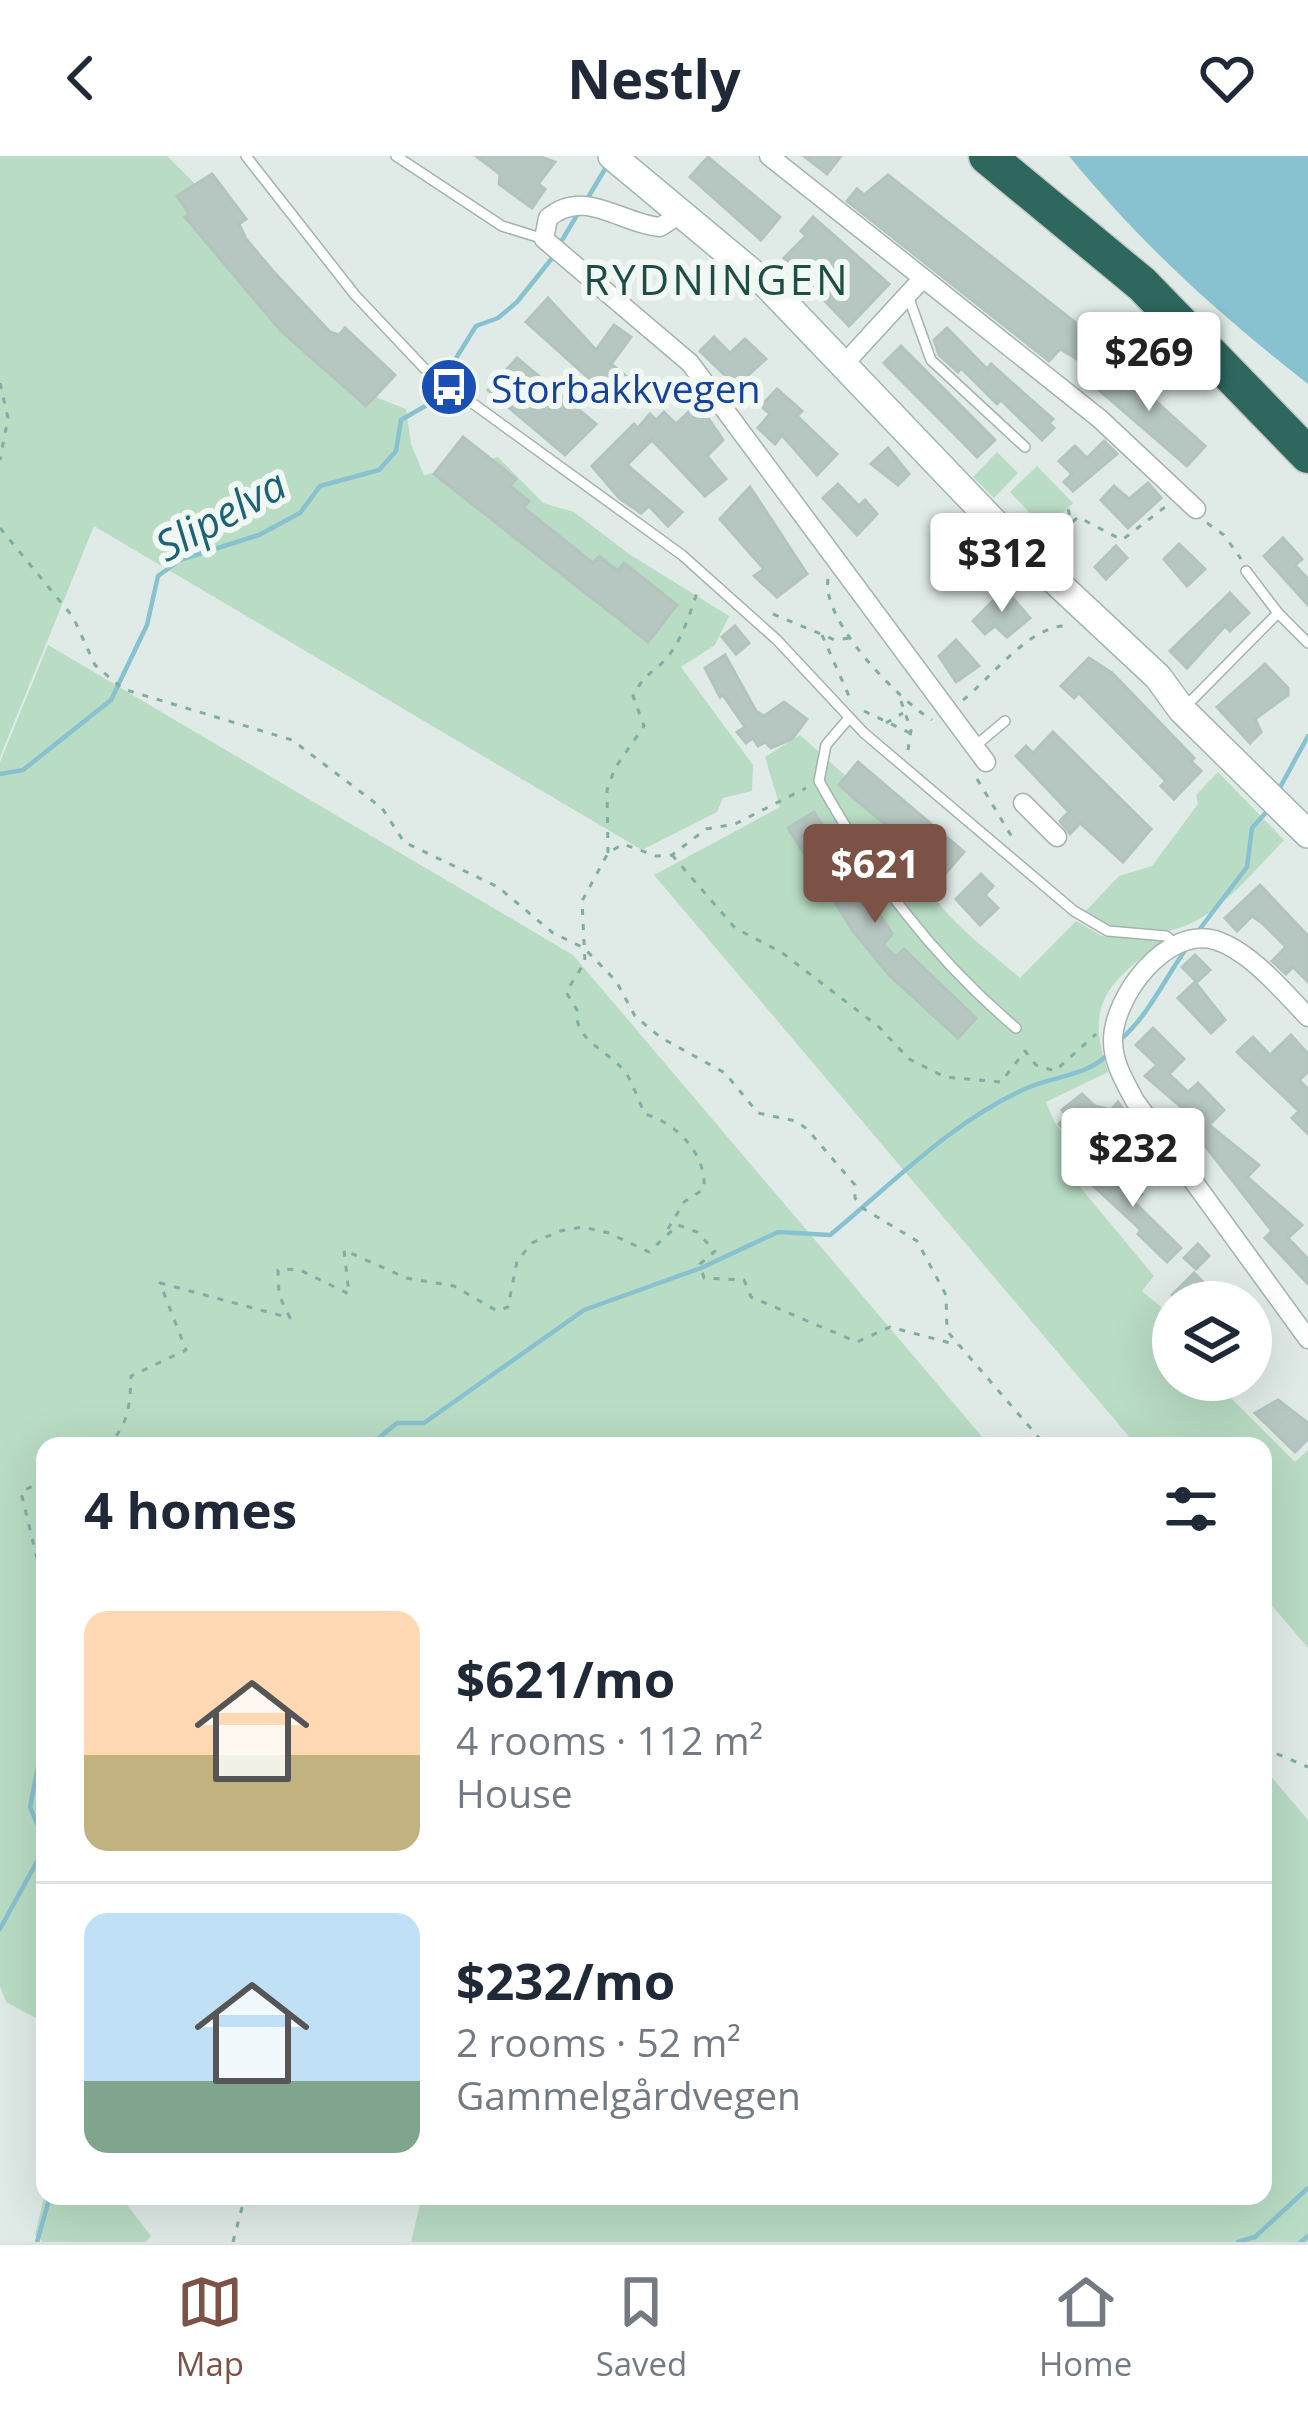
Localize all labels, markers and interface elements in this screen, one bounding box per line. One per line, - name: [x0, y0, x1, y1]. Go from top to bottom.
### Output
- text: Nestly: [567, 41, 741, 115]
- icon: back: [48, 45, 114, 111]
- icon: heart: [1194, 45, 1260, 111]
- district label: RYDNINGEN: [583, 250, 851, 307]
- pin: $269: [1078, 312, 1220, 414]
- text: $269: [1104, 324, 1194, 377]
- bus stop icon: Storbakkvegen: [418, 356, 480, 418]
- place label: Storbakkvegen: [491, 361, 761, 414]
- water label: Slipelva: [144, 455, 296, 573]
- pin: $312: [931, 513, 1073, 615]
- text: $312: [957, 525, 1047, 578]
- pin: $621: [804, 824, 946, 926]
- text: $621: [830, 836, 920, 889]
- pin: $232: [1062, 1108, 1204, 1210]
- text: $232: [1088, 1120, 1178, 1173]
- map controls: [1152, 1281, 1272, 1401]
- button: layers: [1152, 1281, 1272, 1401]
- text: 4 homes: [84, 1474, 297, 1544]
- icon: filters: [1158, 1476, 1224, 1542]
- text: $621/mo: [456, 1643, 675, 1713]
- icon: home: [180, 1659, 324, 1803]
- text: 4 rooms · 112 m²: [456, 1713, 763, 1766]
- text: House: [456, 1766, 573, 1819]
- text: $232/mo: [456, 1945, 675, 2015]
- icon: home: [180, 1961, 324, 2105]
- text: 2 rooms · 52 m²: [456, 2015, 741, 2068]
- text: Gammelgårdvegen: [456, 2068, 801, 2121]
- tab: Map: [176, 2269, 244, 2386]
- tab: Saved: [596, 2269, 687, 2386]
- tab: Home: [1039, 2269, 1132, 2386]

